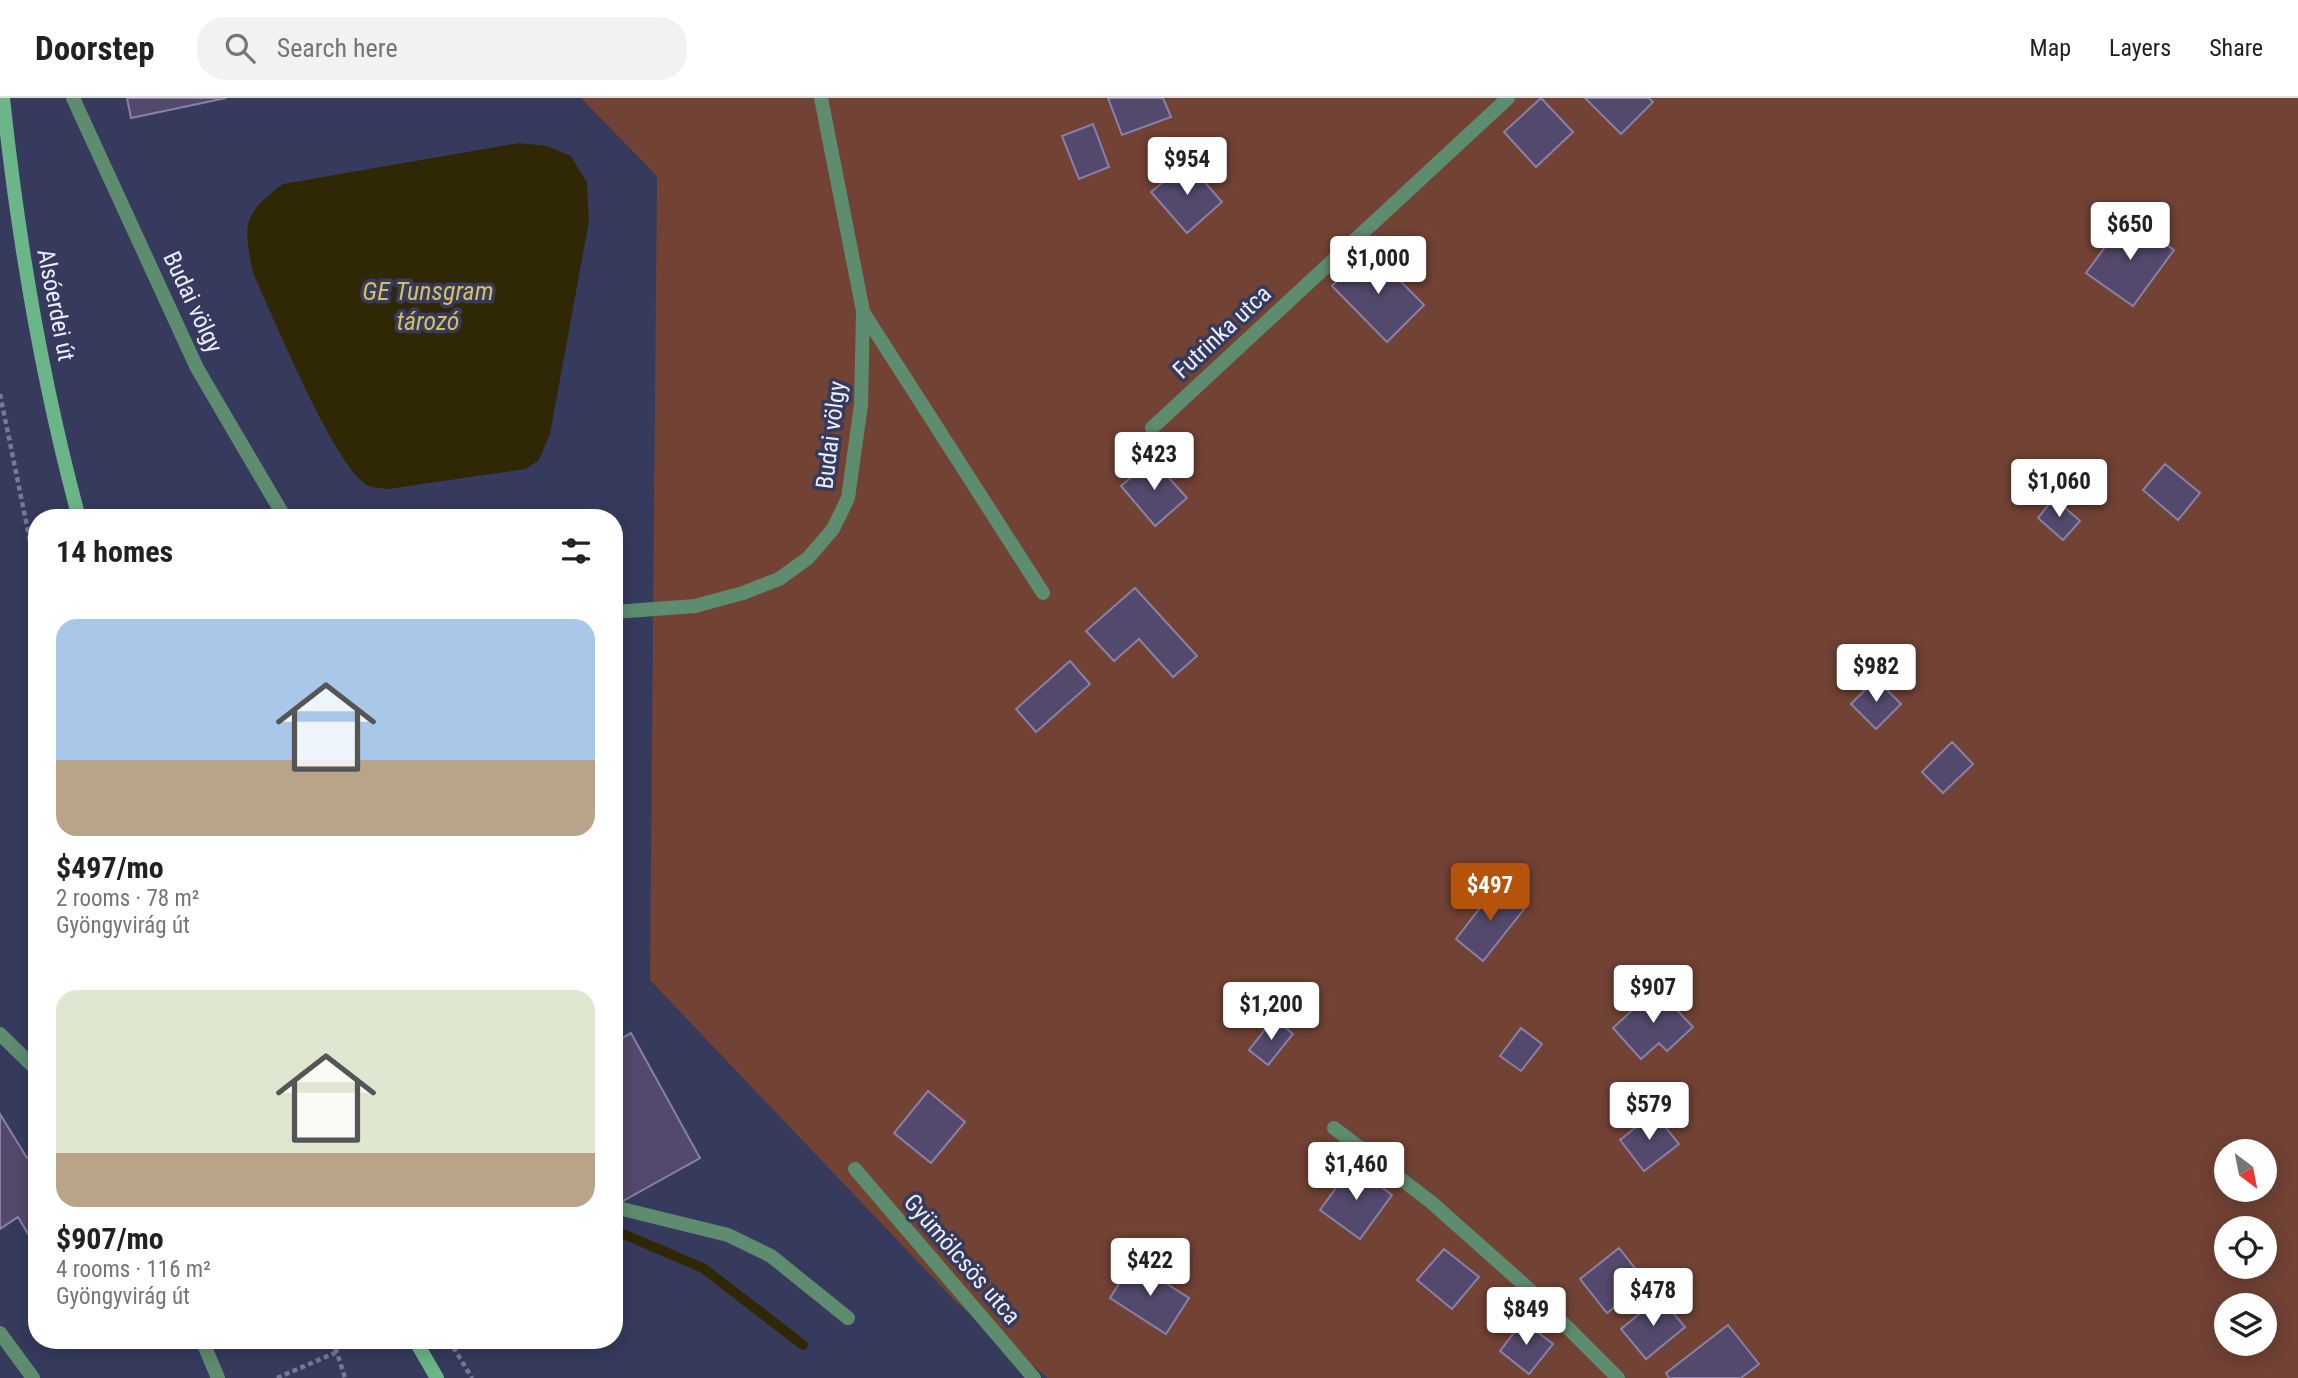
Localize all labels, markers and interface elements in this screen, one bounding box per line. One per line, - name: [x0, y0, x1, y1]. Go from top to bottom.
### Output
- search box: [197, 17, 687, 80]
- text: Doorstep: [35, 29, 155, 68]
- icon: search: [221, 29, 259, 67]
- text: Search here: [277, 33, 398, 63]
- text: Map: [2030, 34, 2071, 62]
- text: Layers: [2109, 34, 2171, 62]
- text: Share: [2209, 34, 2263, 62]
- pin: $954: [1146, 138, 1228, 197]
- text: $954: [1164, 146, 1210, 173]
- pin: $650: [2089, 202, 2171, 262]
- text: $650: [2107, 211, 2153, 238]
- pin: $1,000: [1321, 236, 1435, 296]
- text: $1,000: [1346, 245, 1410, 272]
- street label: Alsóerdei út: [31, 247, 81, 363]
- street label: Budai völgy: [157, 247, 229, 357]
- water label: GE Tunsgram tározó: [362, 276, 494, 336]
- street label: Futrinka utca: [1167, 280, 1277, 384]
- street label: Budai völgy: [810, 379, 852, 491]
- pin: $423: [1113, 432, 1195, 492]
- text: $423: [1131, 441, 1177, 468]
- pin: $1,060: [2002, 460, 2116, 519]
- text: $1,060: [2027, 468, 2091, 495]
- icon: filters: [557, 532, 595, 570]
- text: 14 homes: [56, 534, 173, 569]
- pin: $982: [1835, 644, 1917, 704]
- text: $982: [1853, 653, 1899, 680]
- icon: home: [263, 664, 389, 790]
- text: $497/mo: [56, 850, 164, 885]
- pin: $497: [1449, 864, 1531, 923]
- text: $497: [1467, 872, 1513, 899]
- text: 2 rooms · 78 m²: [56, 885, 199, 912]
- text: Gyöngyvirág út: [56, 912, 190, 939]
- pin: $907: [1612, 965, 1694, 1025]
- text: $907: [1630, 974, 1676, 1001]
- pin: $1,200: [1214, 982, 1328, 1042]
- text: $1,200: [1239, 991, 1303, 1018]
- icon: home: [263, 1035, 389, 1161]
- pin: $579: [1608, 1082, 1690, 1142]
- text: $579: [1626, 1091, 1672, 1118]
- north arrow: [2214, 1139, 2277, 1202]
- map controls: [2214, 1139, 2277, 1356]
- pin: $1,460: [1299, 1142, 1413, 1202]
- text: $1,460: [1324, 1151, 1388, 1178]
- street label: Gyümölcsös utca: [898, 1188, 1026, 1330]
- button: locate: [2214, 1216, 2277, 1279]
- text: $907/mo: [56, 1221, 164, 1256]
- pin: $422: [1109, 1238, 1191, 1298]
- text: $422: [1127, 1247, 1173, 1274]
- text: 4 rooms · 116 m²: [56, 1256, 211, 1283]
- pin: $478: [1612, 1268, 1694, 1328]
- text: $478: [1630, 1277, 1676, 1304]
- text: Gyöngyvirág út: [56, 1283, 190, 1310]
- pin: $849: [1485, 1288, 1567, 1347]
- button: layers: [2214, 1293, 2277, 1356]
- text: $849: [1503, 1296, 1549, 1323]

